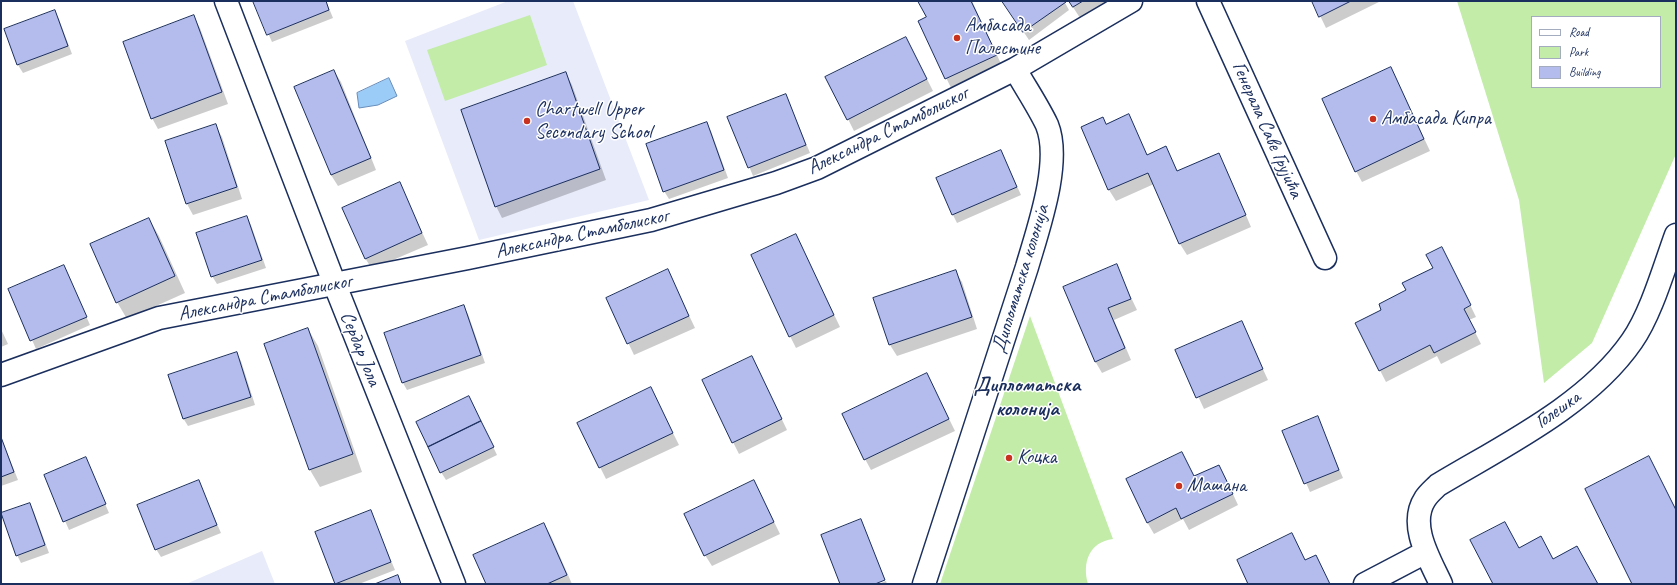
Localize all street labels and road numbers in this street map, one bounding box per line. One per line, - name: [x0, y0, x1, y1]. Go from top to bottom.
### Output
- street label: Генерала Саве Грујића: [1226, 58, 1308, 202]
- street label: Александра Стамболиског: [804, 82, 972, 180]
- street label: Дипломатска колонија: [987, 202, 1055, 356]
- street label: Александра Стамболиског: [493, 204, 671, 264]
- street label: Александра Стамболиског: [176, 269, 354, 327]
- street label: Сердар Јола: [334, 308, 386, 390]
- street label: Голешка: [1531, 386, 1585, 434]

